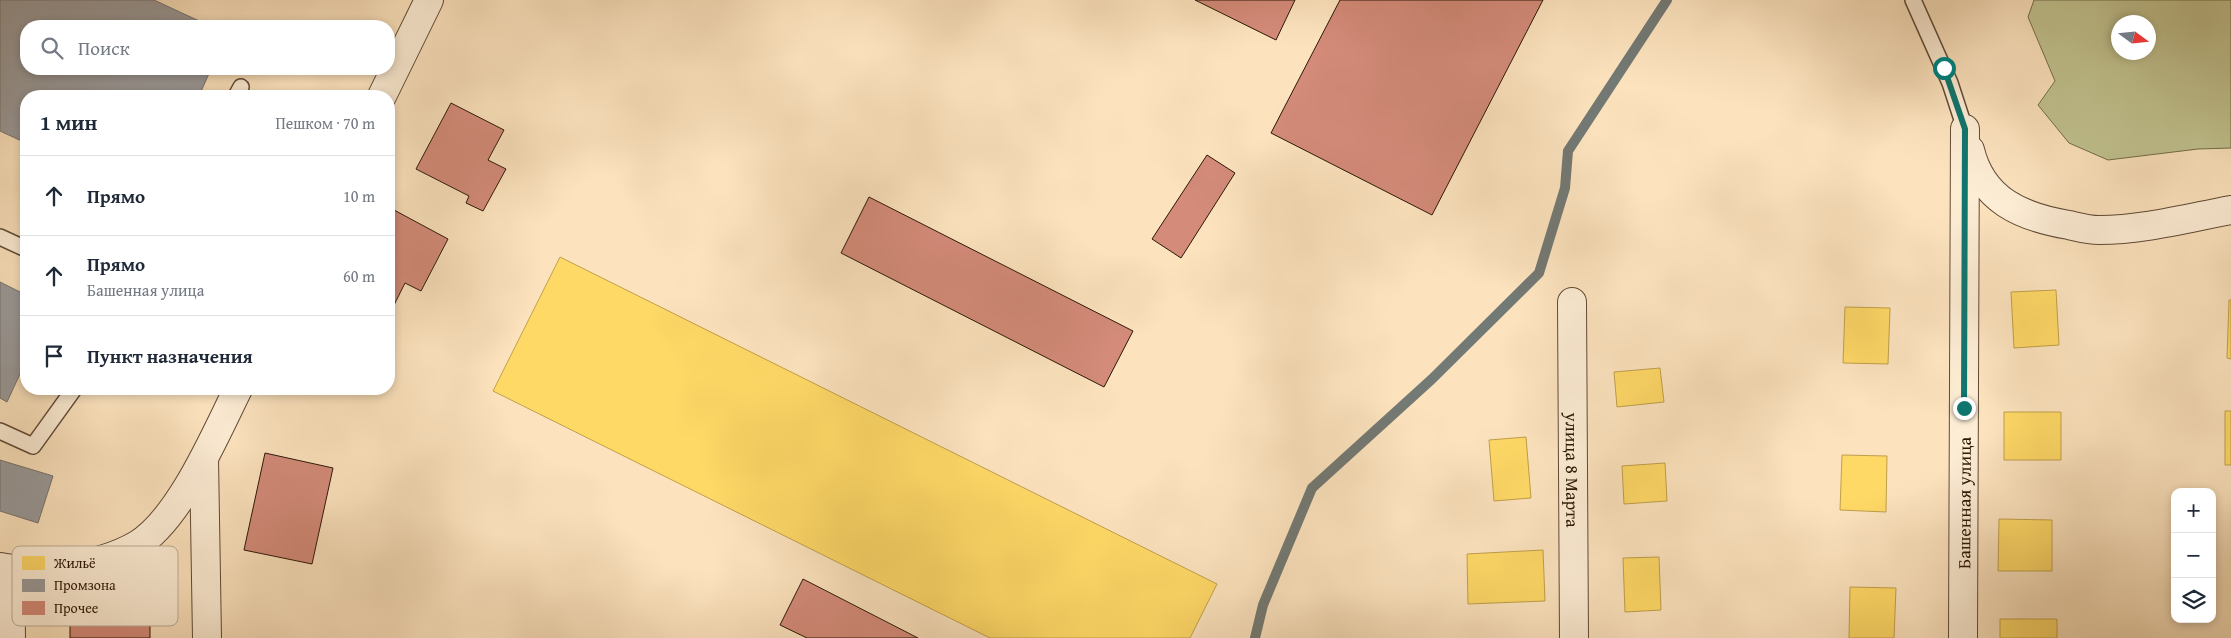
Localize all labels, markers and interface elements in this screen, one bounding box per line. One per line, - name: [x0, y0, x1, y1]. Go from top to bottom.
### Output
- north arrow: [2111, 15, 2156, 60]
- search box: [20, 20, 395, 75]
- icon: search: [38, 34, 66, 62]
- text: Поиск: [78, 34, 130, 62]
- route start: [1933, 57, 1956, 80]
- text: 1 мин: [40, 107, 97, 138]
- text: Пешком · 70 m: [275, 111, 375, 135]
- icon: ahead: [40, 182, 68, 210]
- text: Прямо: [87, 182, 145, 210]
- text: 10 m: [343, 184, 375, 208]
- text: Прямо: [87, 250, 145, 278]
- icon: ahead: [40, 262, 68, 290]
- text: 60 m: [343, 264, 375, 288]
- text: Башенная улица: [87, 278, 204, 302]
- icon: arrive: [40, 342, 68, 370]
- text: Пункт назначения: [87, 342, 253, 370]
- route end: [1953, 397, 1976, 420]
- street label: улица 8 Марта: [1559, 411, 1587, 528]
- street label: Башенная улица: [1950, 436, 1977, 569]
- map controls: [2171, 488, 2216, 623]
- button: +: [2171, 488, 2216, 533]
- button: −: [2171, 533, 2216, 578]
- legend: [12, 546, 178, 626]
- text: Жильё: [53, 553, 96, 573]
- text: Промзона: [54, 575, 116, 595]
- button: layers: [2171, 578, 2216, 623]
- text: Прочее: [54, 598, 99, 618]

